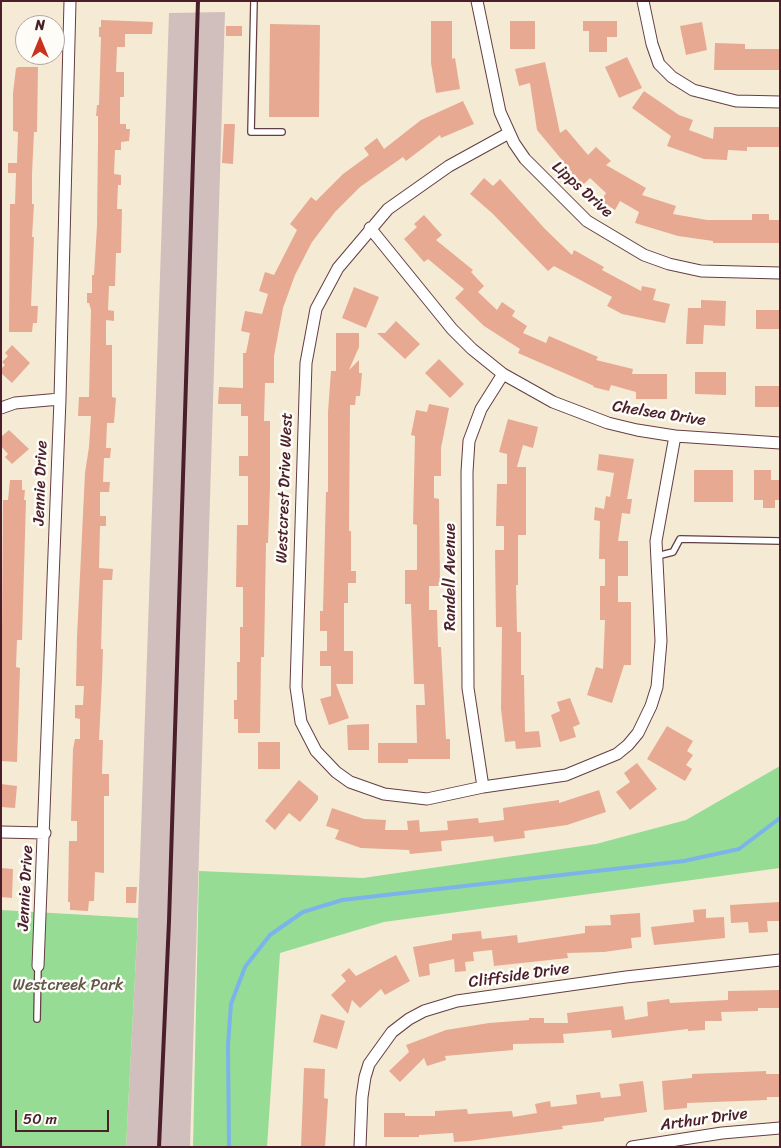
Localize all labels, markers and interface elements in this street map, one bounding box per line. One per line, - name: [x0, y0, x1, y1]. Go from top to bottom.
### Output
- text: N: [35, 13, 45, 38]
- north arrow: [15, 15, 65, 65]
- street label: Lipps Drive: [547, 158, 617, 222]
- street label: Chelsea Drive: [611, 397, 707, 431]
- street label: Westcrest Drive West: [273, 412, 297, 564]
- street label: Jennie Drive: [30, 440, 52, 526]
- street label: Randell Avenue: [441, 523, 461, 631]
- street label: Jennie Drive: [14, 845, 38, 931]
- street label: Cliffside Drive: [467, 959, 571, 993]
- park label: Westcreek Park: [13, 976, 123, 996]
- scale bar: [18, 1100, 111, 1132]
- street label: Arthur Drive: [659, 1104, 749, 1136]
- text: 50 m: [23, 1106, 57, 1132]

